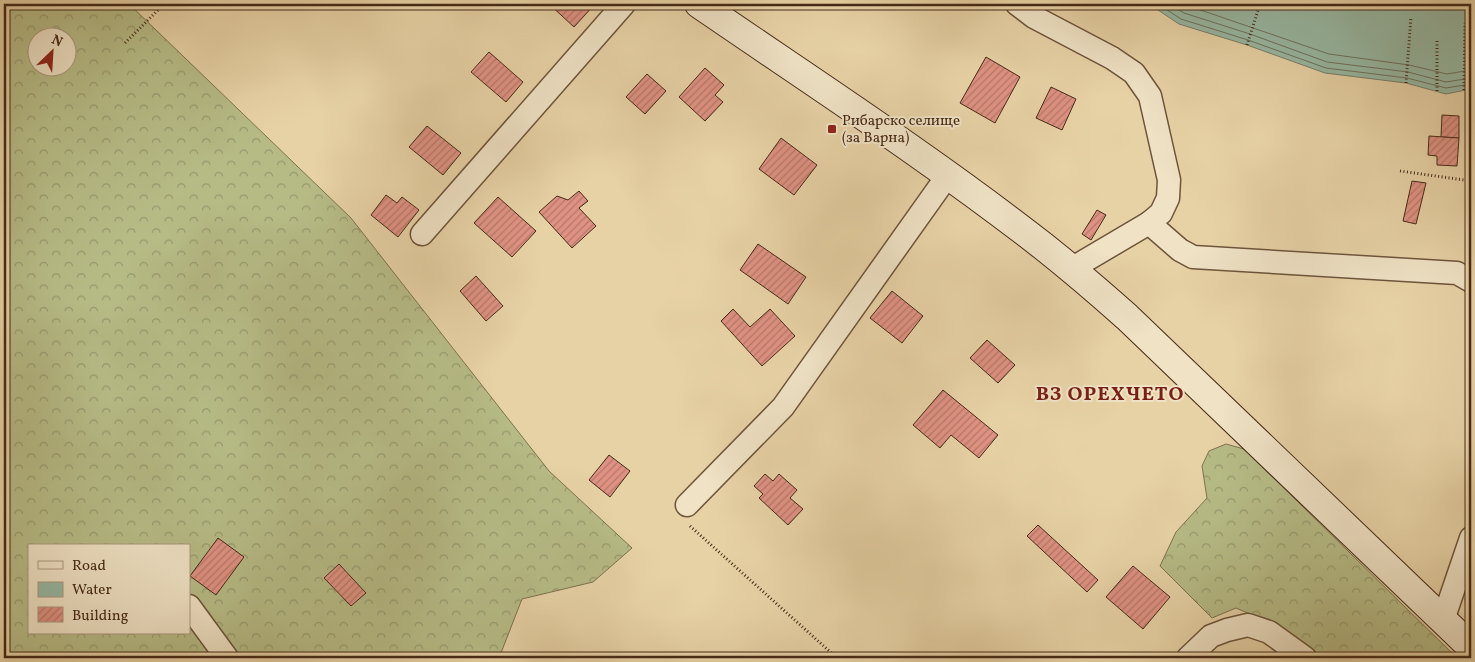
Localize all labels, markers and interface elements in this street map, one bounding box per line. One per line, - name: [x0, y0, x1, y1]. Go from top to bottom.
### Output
- north arrow: [28, 28, 78, 78]
- text: N: [48, 31, 65, 52]
- place label: Рибарско селище (за Варна): [842, 111, 960, 149]
- marker: Рибарско селище (за Варна): [826, 123, 838, 135]
- district label: ВЗ ОРЕХЧЕТО: [1036, 381, 1184, 409]
- legend: [28, 544, 190, 634]
- text: Road: [72, 556, 106, 577]
- text: Water: [72, 580, 112, 601]
- text: Building: [72, 606, 129, 627]

